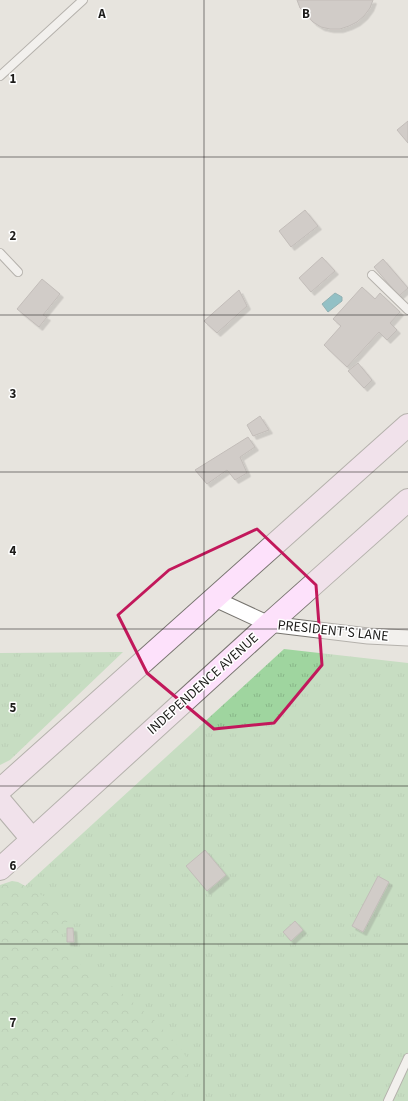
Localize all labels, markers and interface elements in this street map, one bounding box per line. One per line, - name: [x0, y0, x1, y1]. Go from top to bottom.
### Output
- text: A: [97, 5, 106, 23]
- text: B: [302, 5, 310, 23]
- text: 1: [10, 70, 17, 88]
- text: 2: [10, 227, 17, 245]
- text: 3: [10, 385, 17, 403]
- text: 4: [10, 542, 17, 560]
- street label: PRESIDENT'S LANE: [277, 615, 389, 647]
- street label: INDEPENDENCE AVENUE: [143, 628, 263, 740]
- text: 5: [10, 699, 17, 717]
- text: 6: [10, 857, 17, 875]
- text: 7: [10, 1014, 17, 1032]

